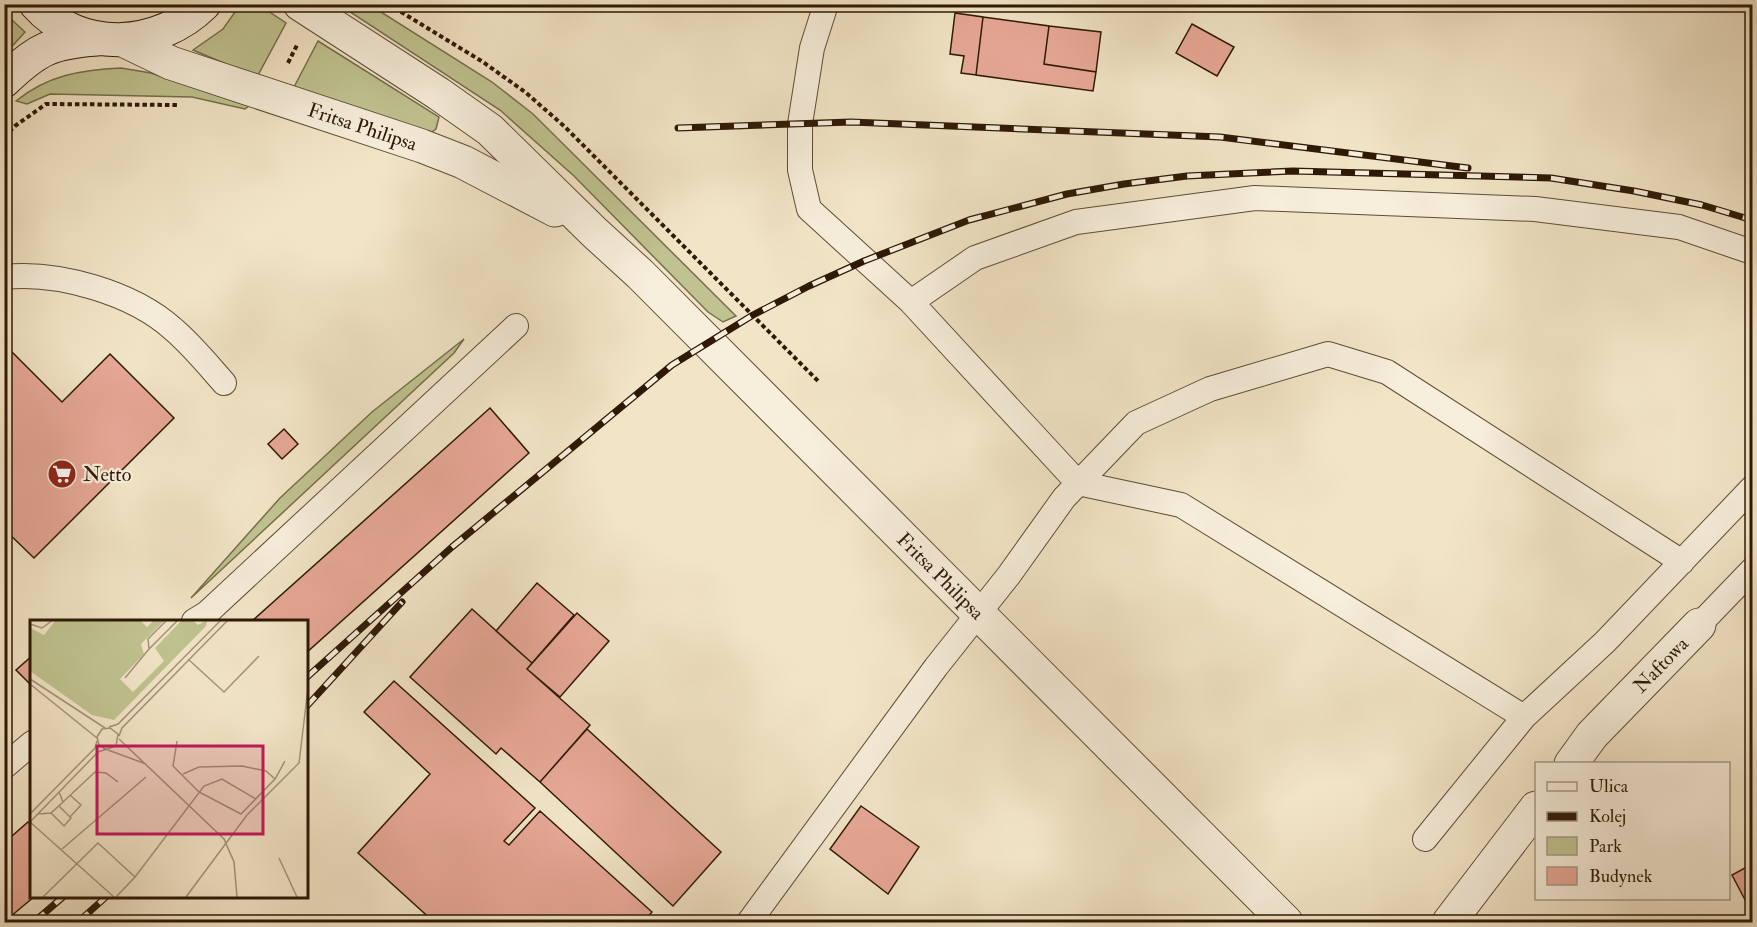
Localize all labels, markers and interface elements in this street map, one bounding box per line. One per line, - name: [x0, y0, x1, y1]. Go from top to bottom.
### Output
- street label: Fritsa Philipsa: [305, 97, 421, 157]
- supermarket icon: Netto: [46, 458, 78, 490]
- place label: Netto: [83, 462, 131, 487]
- street label: Fritsa Philipsa: [891, 527, 990, 626]
- inset map: [30, 620, 308, 897]
- street label: Naftowa: [1628, 631, 1694, 698]
- legend: [1535, 762, 1730, 900]
- text: Ulica: [1589, 775, 1629, 798]
- text: Kolej: [1589, 805, 1626, 828]
- text: Park: [1589, 835, 1622, 858]
- text: Budynek: [1589, 865, 1653, 888]

